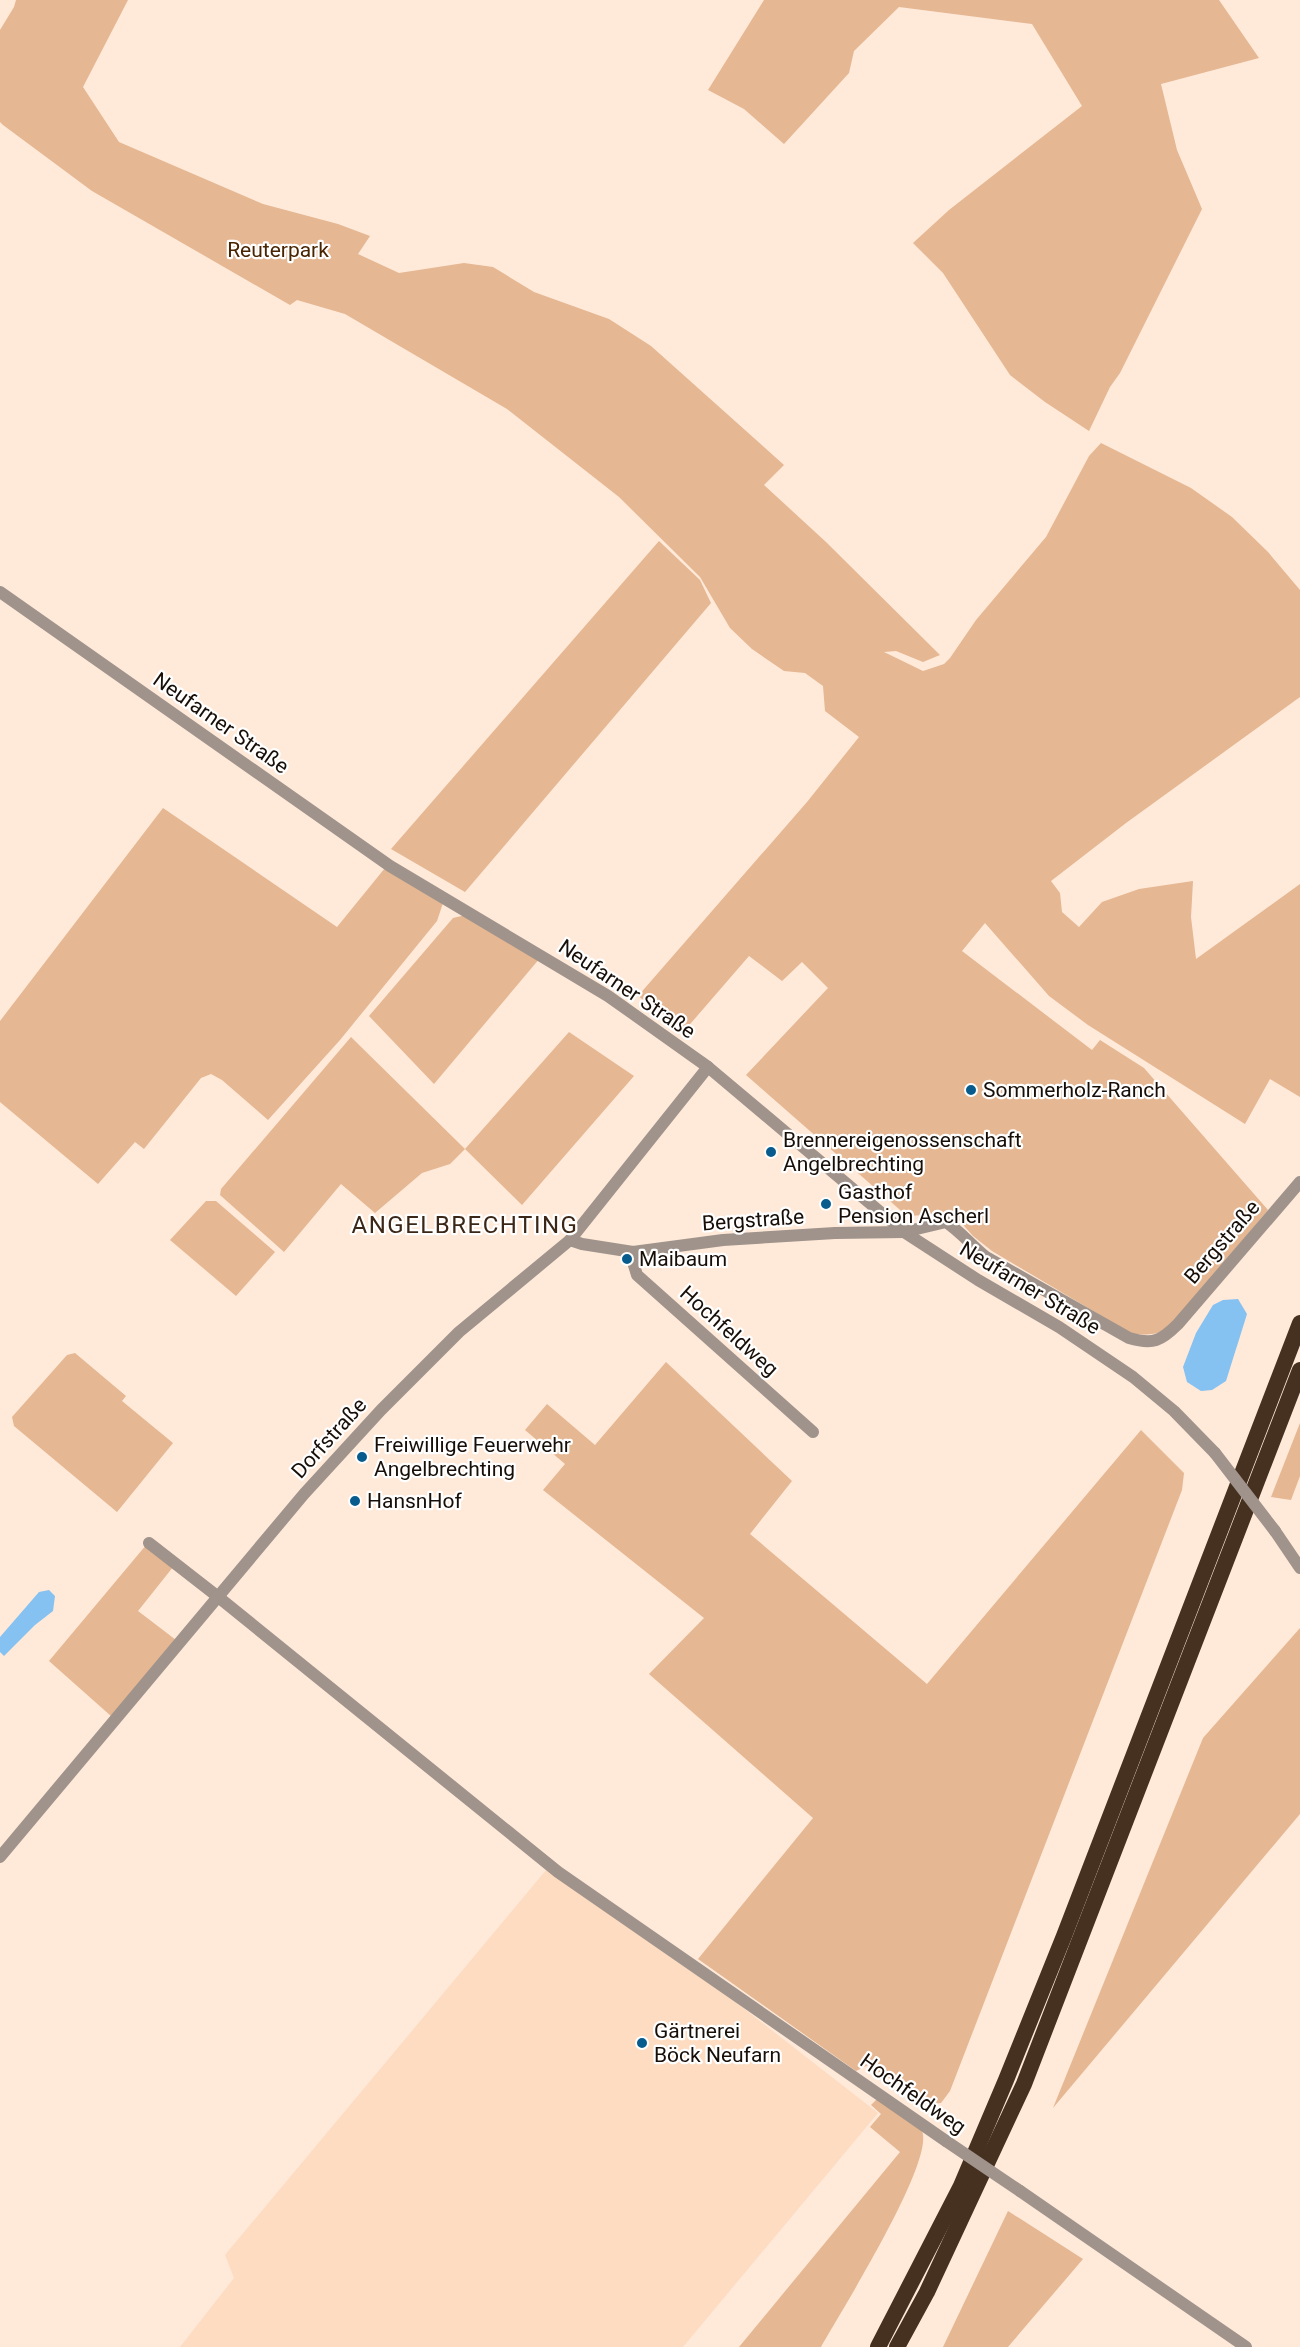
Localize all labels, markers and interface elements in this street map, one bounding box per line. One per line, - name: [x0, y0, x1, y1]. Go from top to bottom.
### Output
- park label: Reuterpark: [227, 238, 329, 262]
- street label: Neufarner Straße: [149, 667, 293, 779]
- street label: Neufarner Straße: [554, 934, 700, 1044]
- place label: Sommerholz-Ranch: [983, 1078, 1166, 1102]
- marker: Sommerholz-Ranch: [964, 1083, 978, 1097]
- place label: Brennereigenossenschaft Angelbrechting: [783, 1128, 1022, 1176]
- marker: Brennereigenossenschaft Angelbrechting: [764, 1145, 778, 1159]
- place label: Gasthof Pension Ascherl: [838, 1180, 989, 1228]
- street label: Bergstraße: [1179, 1195, 1265, 1289]
- marker: Gasthof Pension Ascherl: [819, 1197, 833, 1211]
- street label: Bergstraße: [701, 1204, 805, 1236]
- district label: ANGELBRECHTING: [352, 1211, 578, 1239]
- street label: Neufarner Straße: [955, 1237, 1105, 1339]
- place label: Maibaum: [639, 1247, 727, 1271]
- marker: Maibaum: [620, 1252, 634, 1266]
- street label: Hochfeldweg: [675, 1281, 783, 1381]
- street label: Dorfstraße: [287, 1393, 371, 1483]
- place label: Freiwillige Feuerwehr Angelbrechting: [374, 1433, 571, 1481]
- marker: Freiwillige Feuerwehr Angelbrechting: [355, 1450, 369, 1464]
- place label: HansnHof: [367, 1489, 462, 1513]
- marker: HansnHof: [348, 1494, 362, 1508]
- place label: Gärtnerei Böck Neufarn: [654, 2019, 781, 2067]
- marker: Gärtnerei Böck Neufarn: [635, 2036, 649, 2050]
- street label: Hochfeldweg: [856, 2049, 970, 2139]

